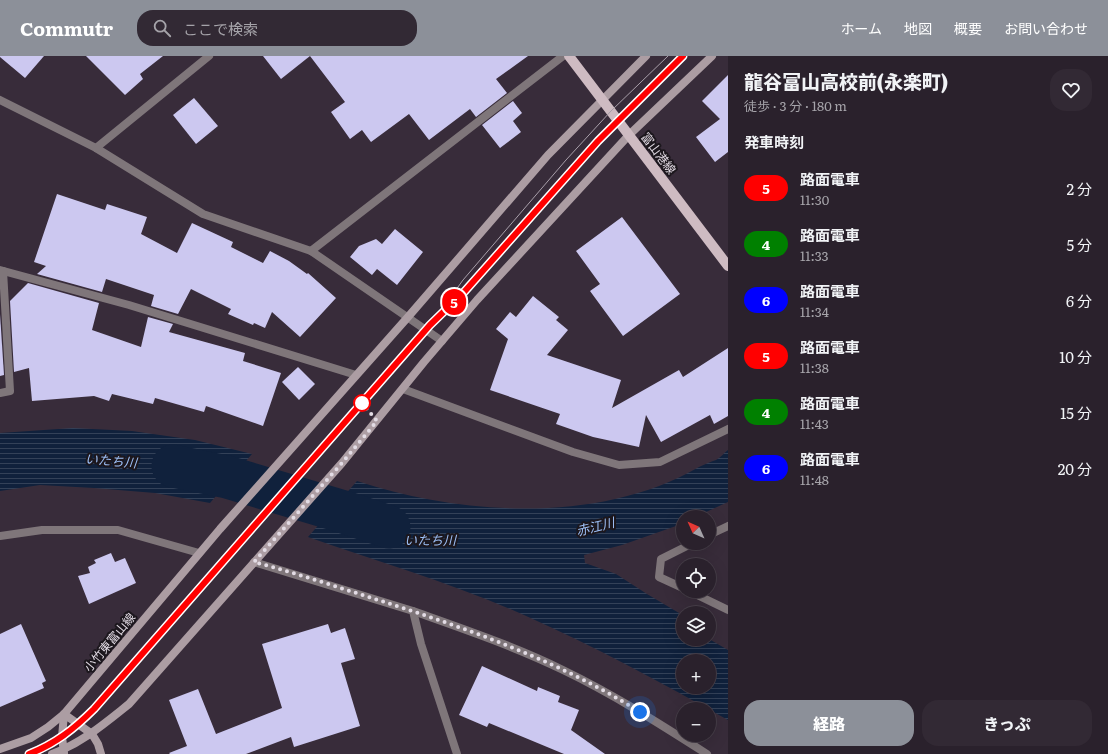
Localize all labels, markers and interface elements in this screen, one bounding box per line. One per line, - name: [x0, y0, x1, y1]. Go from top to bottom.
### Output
- search box: [137, 10, 417, 46]
- text: Commutr: [20, 14, 113, 42]
- icon: search: [151, 17, 173, 39]
- text: ここで検索: [183, 17, 258, 40]
- text: ホーム: [840, 18, 882, 38]
- text: 地図: [904, 18, 932, 38]
- text: 概要: [954, 18, 982, 38]
- text: お問い合わせ: [1004, 18, 1088, 38]
- text: 龍谷富山高校前(永楽町): [744, 67, 948, 95]
- button: heart: [1050, 69, 1092, 111]
- text: 徒歩 · 3 分 · 180 m: [744, 96, 847, 115]
- street label: 富山港線: [637, 128, 681, 178]
- text: 発車時刻: [744, 130, 804, 153]
- text: 路面電車: [800, 167, 860, 190]
- text: 2 分: [1066, 177, 1092, 200]
- text: 5: [762, 178, 770, 198]
- text: 11:30: [800, 190, 829, 209]
- text: 路面電車: [800, 223, 860, 246]
- text: 5 分: [1066, 233, 1092, 256]
- text: 4: [762, 234, 770, 254]
- text: 11:33: [800, 246, 828, 265]
- text: 路面電車: [800, 279, 860, 302]
- line badge: 5: [441, 289, 467, 315]
- text: 6 分: [1066, 289, 1092, 312]
- text: 6: [762, 290, 770, 310]
- text: 5: [450, 292, 458, 312]
- text: 11:34: [800, 302, 829, 321]
- text: 路面電車: [800, 335, 860, 358]
- text: 10 分: [1059, 345, 1092, 368]
- text: 5: [762, 346, 770, 366]
- text: 11:38: [800, 358, 829, 377]
- text: 路面電車: [800, 391, 860, 414]
- unlabelled marker: [353, 394, 371, 412]
- text: 15 分: [1060, 401, 1092, 424]
- text: 4: [762, 402, 770, 422]
- text: 11:43: [800, 414, 829, 433]
- text: 路面電車: [800, 447, 860, 470]
- water label: いたち川: [84, 448, 140, 472]
- text: 20 分: [1058, 457, 1092, 480]
- text: 6: [762, 458, 770, 478]
- text: 11:48: [800, 470, 829, 489]
- north arrow: [676, 510, 716, 550]
- map controls: [676, 510, 716, 742]
- water label: 赤江川: [574, 512, 618, 540]
- water label: いたち川: [404, 530, 458, 549]
- button: locate: [676, 558, 716, 598]
- button: layers: [676, 606, 716, 646]
- street label: 小竹東富山線: [79, 609, 139, 675]
- button: +: [676, 654, 716, 694]
- button: 経路: [744, 700, 914, 746]
- button: きっぷ: [922, 700, 1092, 746]
- your location: [630, 702, 650, 722]
- button: −: [676, 702, 716, 742]

